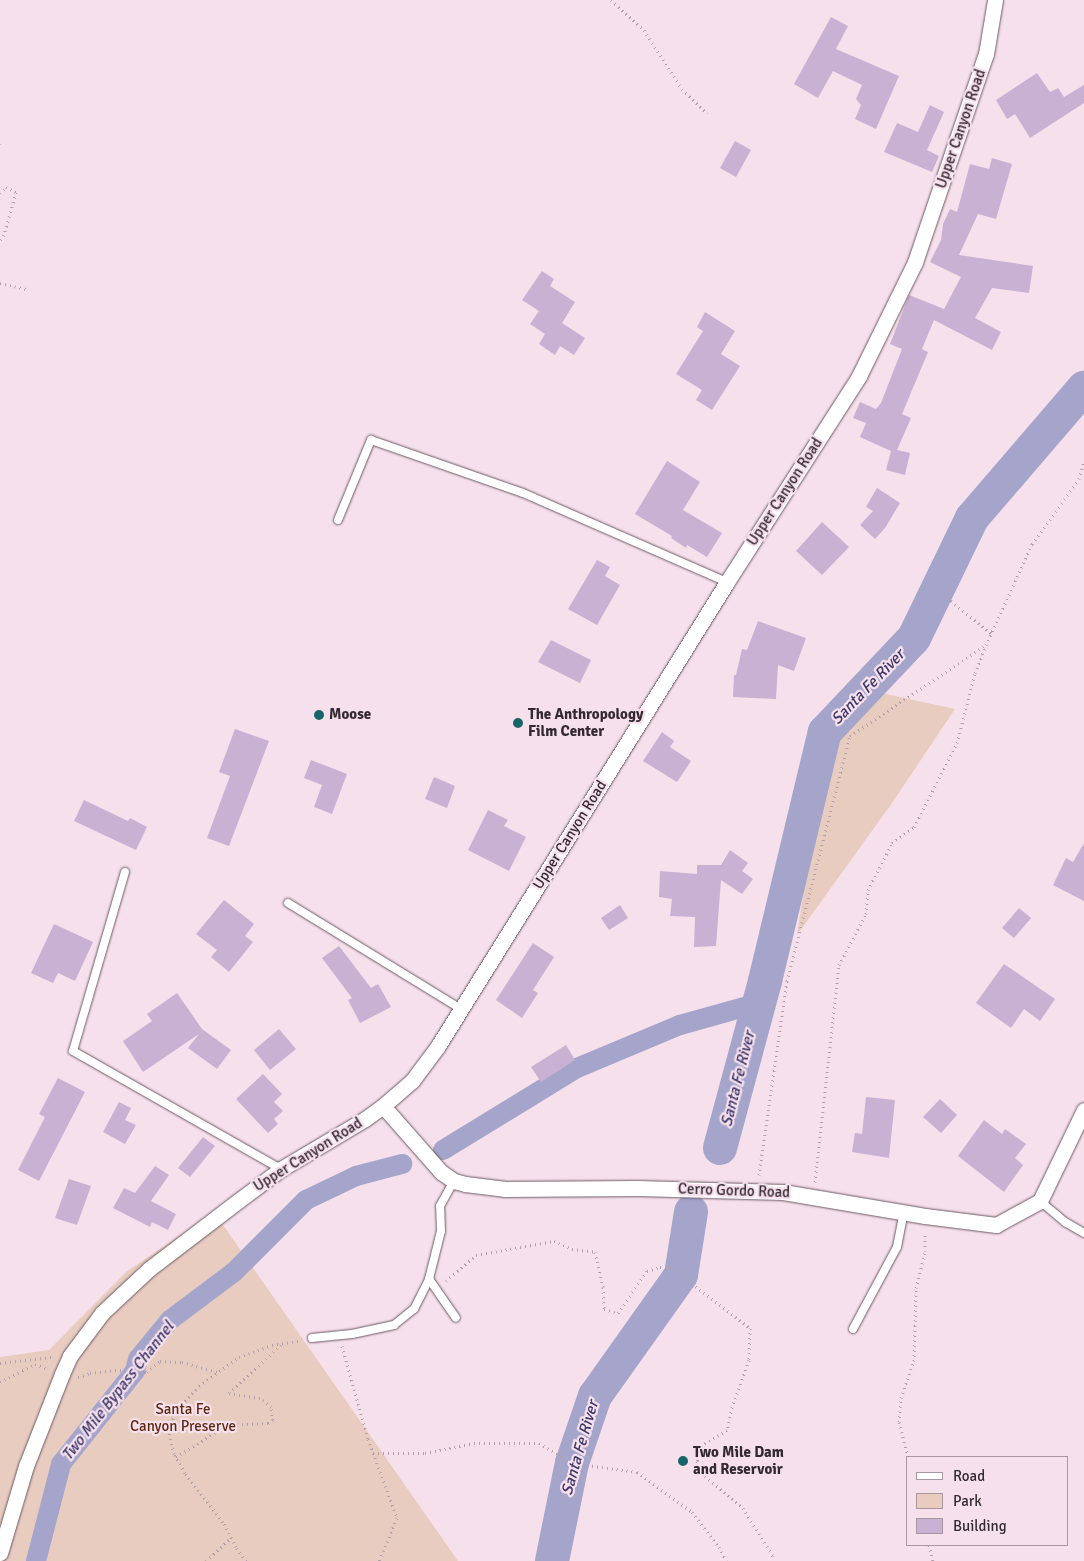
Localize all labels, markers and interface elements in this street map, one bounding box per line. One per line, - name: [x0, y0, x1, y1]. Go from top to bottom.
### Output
- street label: Upper Canyon Road: [932, 67, 990, 191]
- street label: Upper Canyon Road: [743, 435, 827, 549]
- water label: Santa Fe River: [827, 645, 909, 729]
- place label: The Anthropology Film Center: [528, 705, 643, 740]
- place label: Moose: [329, 706, 371, 724]
- marker: Moose: [313, 709, 325, 721]
- marker: The Anthropology Film Center: [512, 717, 524, 729]
- street label: Upper Canyon Road: [529, 777, 611, 893]
- water label: Santa Fe River: [717, 1030, 759, 1128]
- street label: Upper Canyon Road: [250, 1114, 366, 1196]
- street label: Cerro Gordo Road: [678, 1180, 790, 1202]
- water label: Two Mile Bypass Channel: [58, 1318, 178, 1464]
- water label: Santa Fe River: [557, 1399, 603, 1497]
- park label: Santa Fe Canyon Preserve: [130, 1400, 236, 1435]
- place label: Two Mile Dam and Reservoir: [693, 1443, 784, 1478]
- marker: Two Mile Dam and Reservoir: [677, 1455, 689, 1467]
- legend: [906, 1456, 1069, 1546]
- text: Road: [953, 1467, 985, 1485]
- text: Park: [953, 1492, 982, 1510]
- text: Building: [953, 1517, 1007, 1535]

